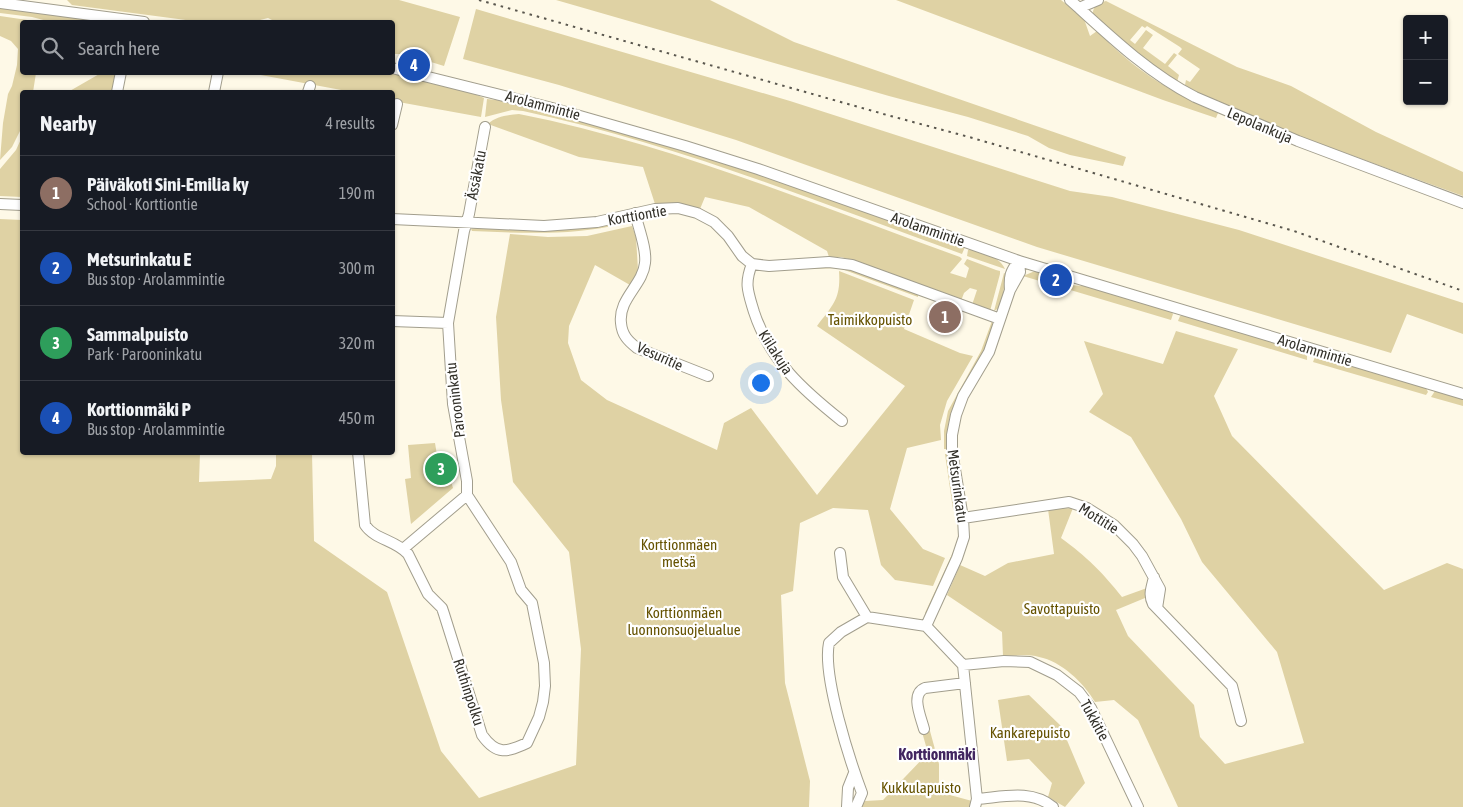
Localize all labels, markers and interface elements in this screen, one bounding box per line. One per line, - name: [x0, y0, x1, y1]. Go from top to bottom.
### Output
- map controls: [1403, 15, 1448, 105]
- button: +: [1403, 15, 1448, 60]
- search box: [20, 20, 395, 75]
- icon: search: [38, 34, 66, 62]
- text: Search here: [78, 37, 160, 59]
- pin: 4: [398, 46, 430, 84]
- button: −: [1403, 60, 1448, 105]
- street label: Arolammintie: [504, 87, 582, 123]
- street label: Lepolankuja: [1225, 104, 1295, 146]
- text: Nearby: [40, 111, 96, 135]
- text: 4 results: [325, 114, 375, 132]
- street label: Ässäkatu: [463, 149, 489, 201]
- text: Päiväkoti Sini-Emilia ky: [87, 173, 249, 195]
- text: 1: [52, 184, 60, 202]
- text: 190 m: [339, 184, 375, 202]
- text: School · Korttiontie: [87, 195, 198, 213]
- street label: Korttiontie: [606, 201, 668, 229]
- street label: Arolammintie: [889, 208, 967, 250]
- text: Metsurinkatu E: [87, 248, 191, 270]
- text: 2: [52, 259, 60, 277]
- text: 300 m: [339, 259, 375, 277]
- pin: 2: [1040, 261, 1072, 299]
- text: Bus stop · Arolammintie: [87, 270, 225, 288]
- pin: 1: [929, 298, 961, 336]
- park label: Taimikkopuisto: [828, 311, 912, 328]
- text: Sammalpuisto: [87, 323, 189, 345]
- street label: Kiilakuja: [755, 327, 797, 377]
- street label: Arolammintie: [1276, 331, 1354, 369]
- text: 3: [52, 334, 60, 352]
- text: 320 m: [339, 334, 375, 352]
- street label: Vesuritie: [634, 338, 686, 374]
- text: Park · Parooninkatu: [87, 345, 202, 363]
- street label: Parooninkatu: [442, 361, 468, 439]
- your location: [748, 370, 774, 396]
- text: Korttionmäki P: [87, 398, 191, 420]
- text: 4: [52, 409, 60, 427]
- text: 450 m: [339, 409, 375, 427]
- text: Bus stop · Arolammintie: [87, 420, 225, 438]
- street label: Metsurinkatu: [944, 448, 972, 524]
- pin: 3: [425, 450, 457, 488]
- street label: Mottitie: [1076, 499, 1122, 537]
- park label: Korttionmäen metsä: [641, 536, 717, 570]
- park label: Savottapuisto: [1024, 600, 1100, 617]
- park label: Korttionmäen luonnonsuojelualue: [627, 604, 741, 638]
- street label: Ruthinpolku: [450, 657, 488, 727]
- street label: Tukkitie: [1077, 697, 1113, 743]
- park label: Kankarepuisto: [990, 724, 1070, 741]
- district label: Korttionmäki: [898, 745, 976, 763]
- park label: Kukkulapuisto: [881, 779, 961, 796]

